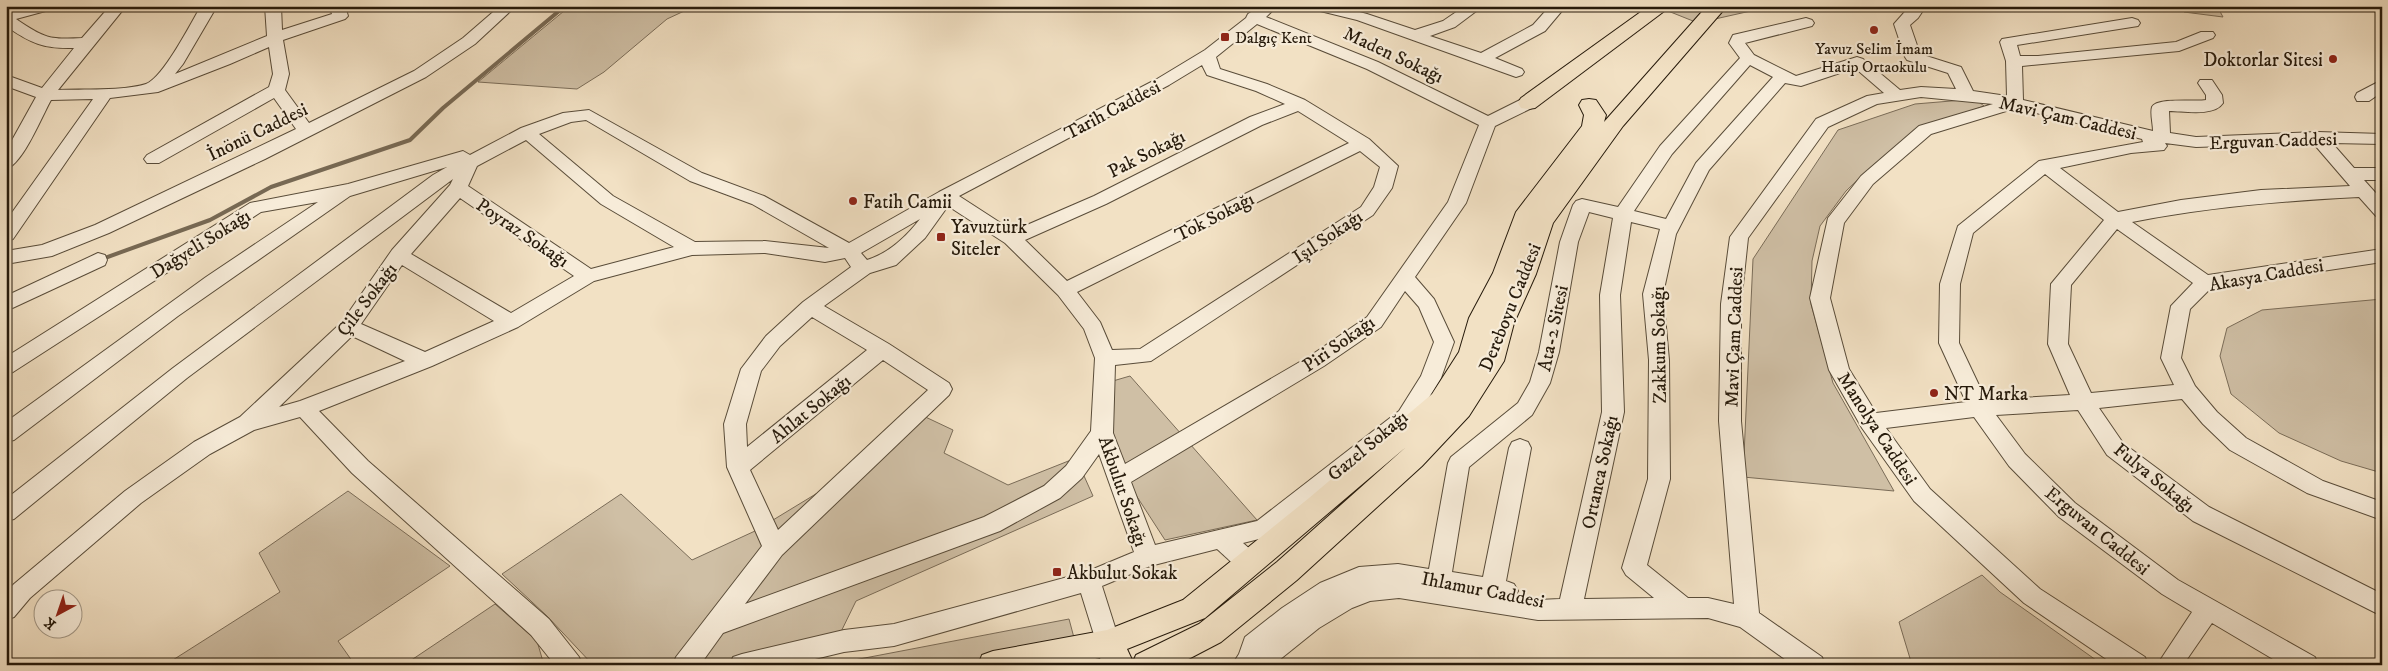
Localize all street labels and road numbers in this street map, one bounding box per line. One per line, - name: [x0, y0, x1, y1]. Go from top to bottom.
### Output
- street label: Maden Sokağı: [1340, 22, 1447, 89]
- street label: Tarih Caddesi: [1061, 75, 1165, 145]
- street label: Mavi Çam Caddesi: [1997, 91, 2139, 145]
- street label: İnönü Caddesi: [203, 97, 312, 167]
- street label: Pak Sokağı: [1104, 125, 1189, 184]
- street label: Erguvan Caddesi: [2209, 128, 2338, 155]
- street label: Tok Sokağı: [1171, 188, 1258, 247]
- street label: Poyraz Sokağı: [471, 194, 573, 273]
- street label: Dağyeli Sokağı: [146, 204, 255, 284]
- street label: Işıl Sokağı: [1288, 205, 1367, 269]
- street label: Dereboyu Caddesi: [1474, 240, 1547, 375]
- street label: Akasya Caddesi: [2207, 254, 2325, 297]
- street label: Çile Sokağı: [332, 259, 402, 341]
- street label: Mavi Çam Caddesi: [1721, 266, 1748, 408]
- street label: Ata-2 Sitesi: [1533, 283, 1574, 373]
- street label: Zakkum Sokağı: [1647, 286, 1672, 404]
- street label: Piri Sokağı: [1298, 311, 1379, 377]
- street label: Manolya Caddesi: [1832, 368, 1922, 490]
- street label: Ahlat Sokağı: [766, 370, 856, 449]
- street label: Gazel Sokağı: [1323, 406, 1413, 486]
- street label: Ortanca Sokağı: [1577, 413, 1624, 531]
- street label: Akbulut Sokağı: [1093, 433, 1152, 550]
- street label: Fulya Sokağı: [2109, 438, 2199, 518]
- street label: Erguvan Caddesi: [2040, 482, 2154, 580]
- street label: Ihlamur Caddesi: [1419, 567, 1546, 614]

